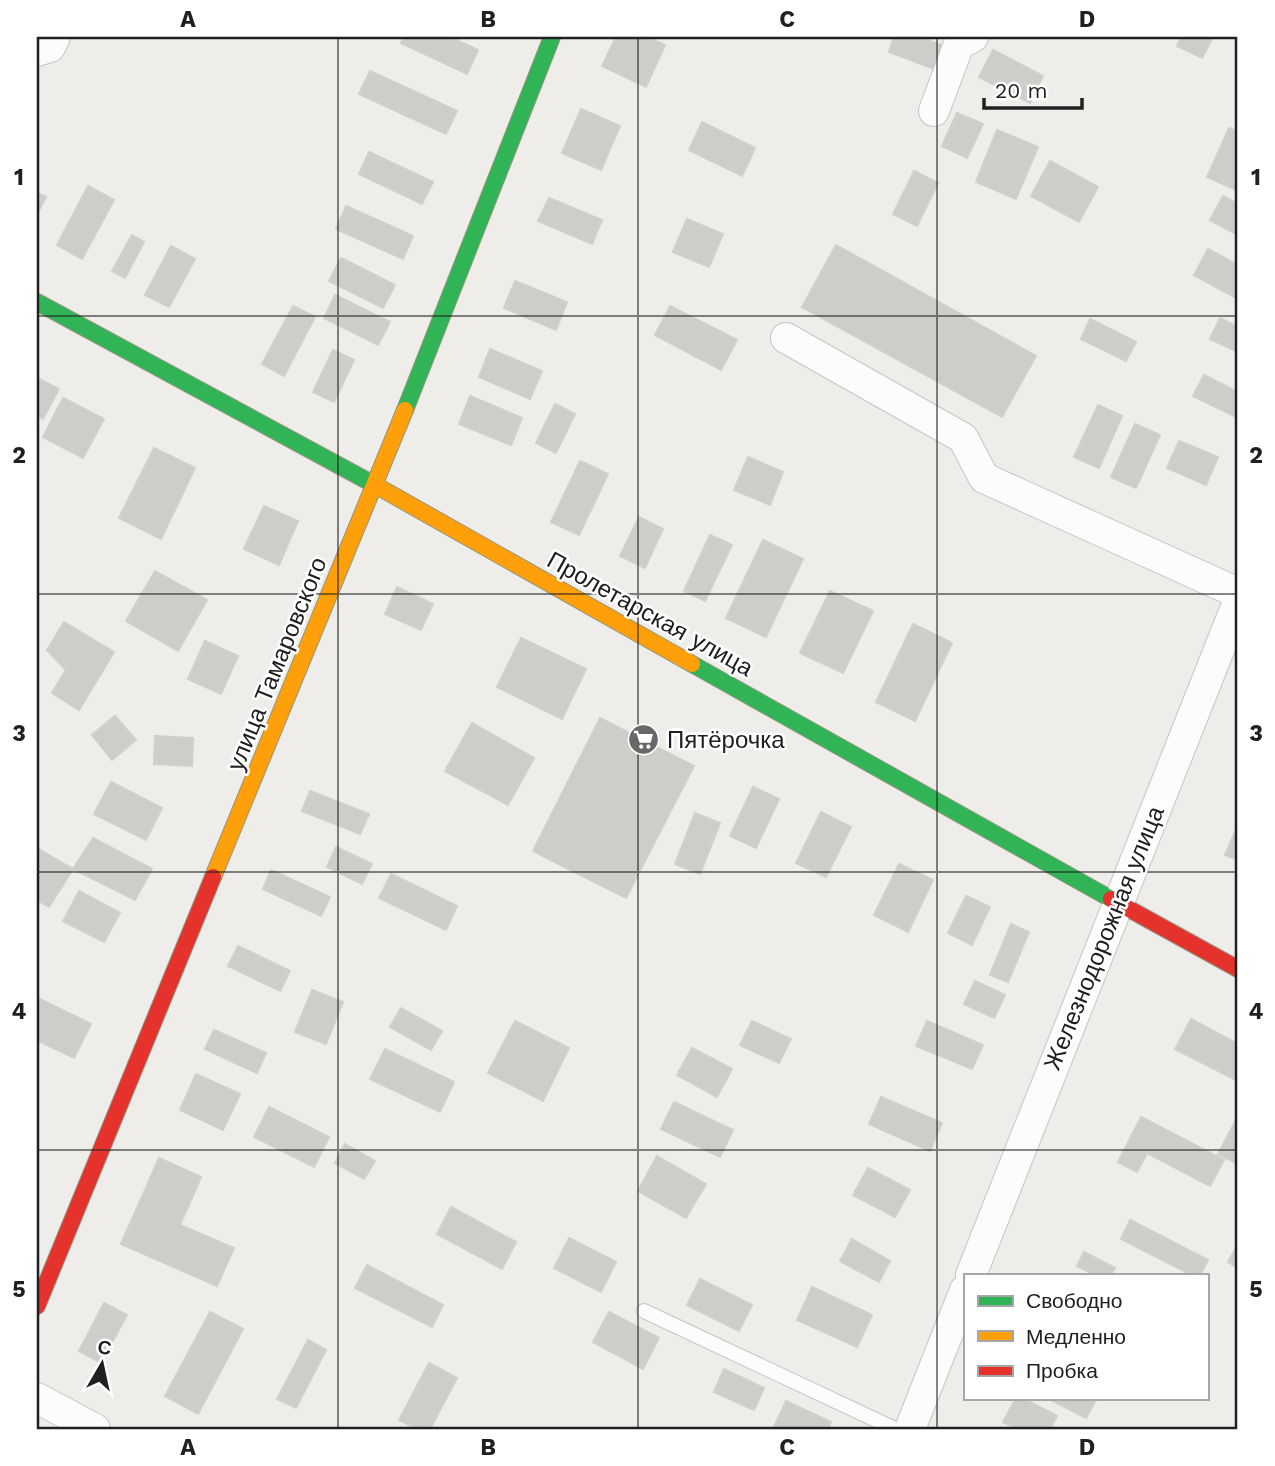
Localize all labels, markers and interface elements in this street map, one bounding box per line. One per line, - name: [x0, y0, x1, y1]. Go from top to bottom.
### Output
- text: A: [180, 6, 196, 33]
- text: B: [480, 6, 496, 33]
- text: C: [779, 6, 795, 33]
- text: D: [1079, 6, 1095, 33]
- scale bar: [984, 66, 1082, 110]
- text: 20 m: [995, 78, 1047, 103]
- text: 1: [14, 164, 24, 191]
- text: 1: [1251, 164, 1261, 191]
- text: 2: [12, 442, 26, 469]
- text: 2: [1249, 442, 1263, 469]
- street label: Пролетарская улица: [542, 546, 758, 683]
- street label: улица Тамаровского: [221, 553, 333, 775]
- text: 3: [12, 720, 26, 747]
- text: 3: [1249, 720, 1263, 747]
- supermarket icon: Пятёрочка: [627, 723, 661, 757]
- place label: Пятёрочка: [667, 726, 785, 754]
- street label: Железнодорожная улица: [1038, 801, 1170, 1074]
- text: 4: [12, 998, 27, 1025]
- text: 4: [1249, 998, 1264, 1025]
- legend: [964, 1274, 1208, 1400]
- text: 5: [12, 1276, 26, 1303]
- text: 5: [1249, 1276, 1263, 1303]
- text: Свободно: [1026, 1288, 1123, 1313]
- text: Медленно: [1026, 1324, 1126, 1349]
- north arrow: [66, 1330, 136, 1400]
- text: С: [96, 1335, 113, 1360]
- text: Пробка: [1026, 1358, 1098, 1383]
- text: A: [180, 1434, 196, 1461]
- text: B: [480, 1434, 496, 1461]
- text: C: [779, 1434, 795, 1461]
- text: D: [1079, 1434, 1095, 1461]

